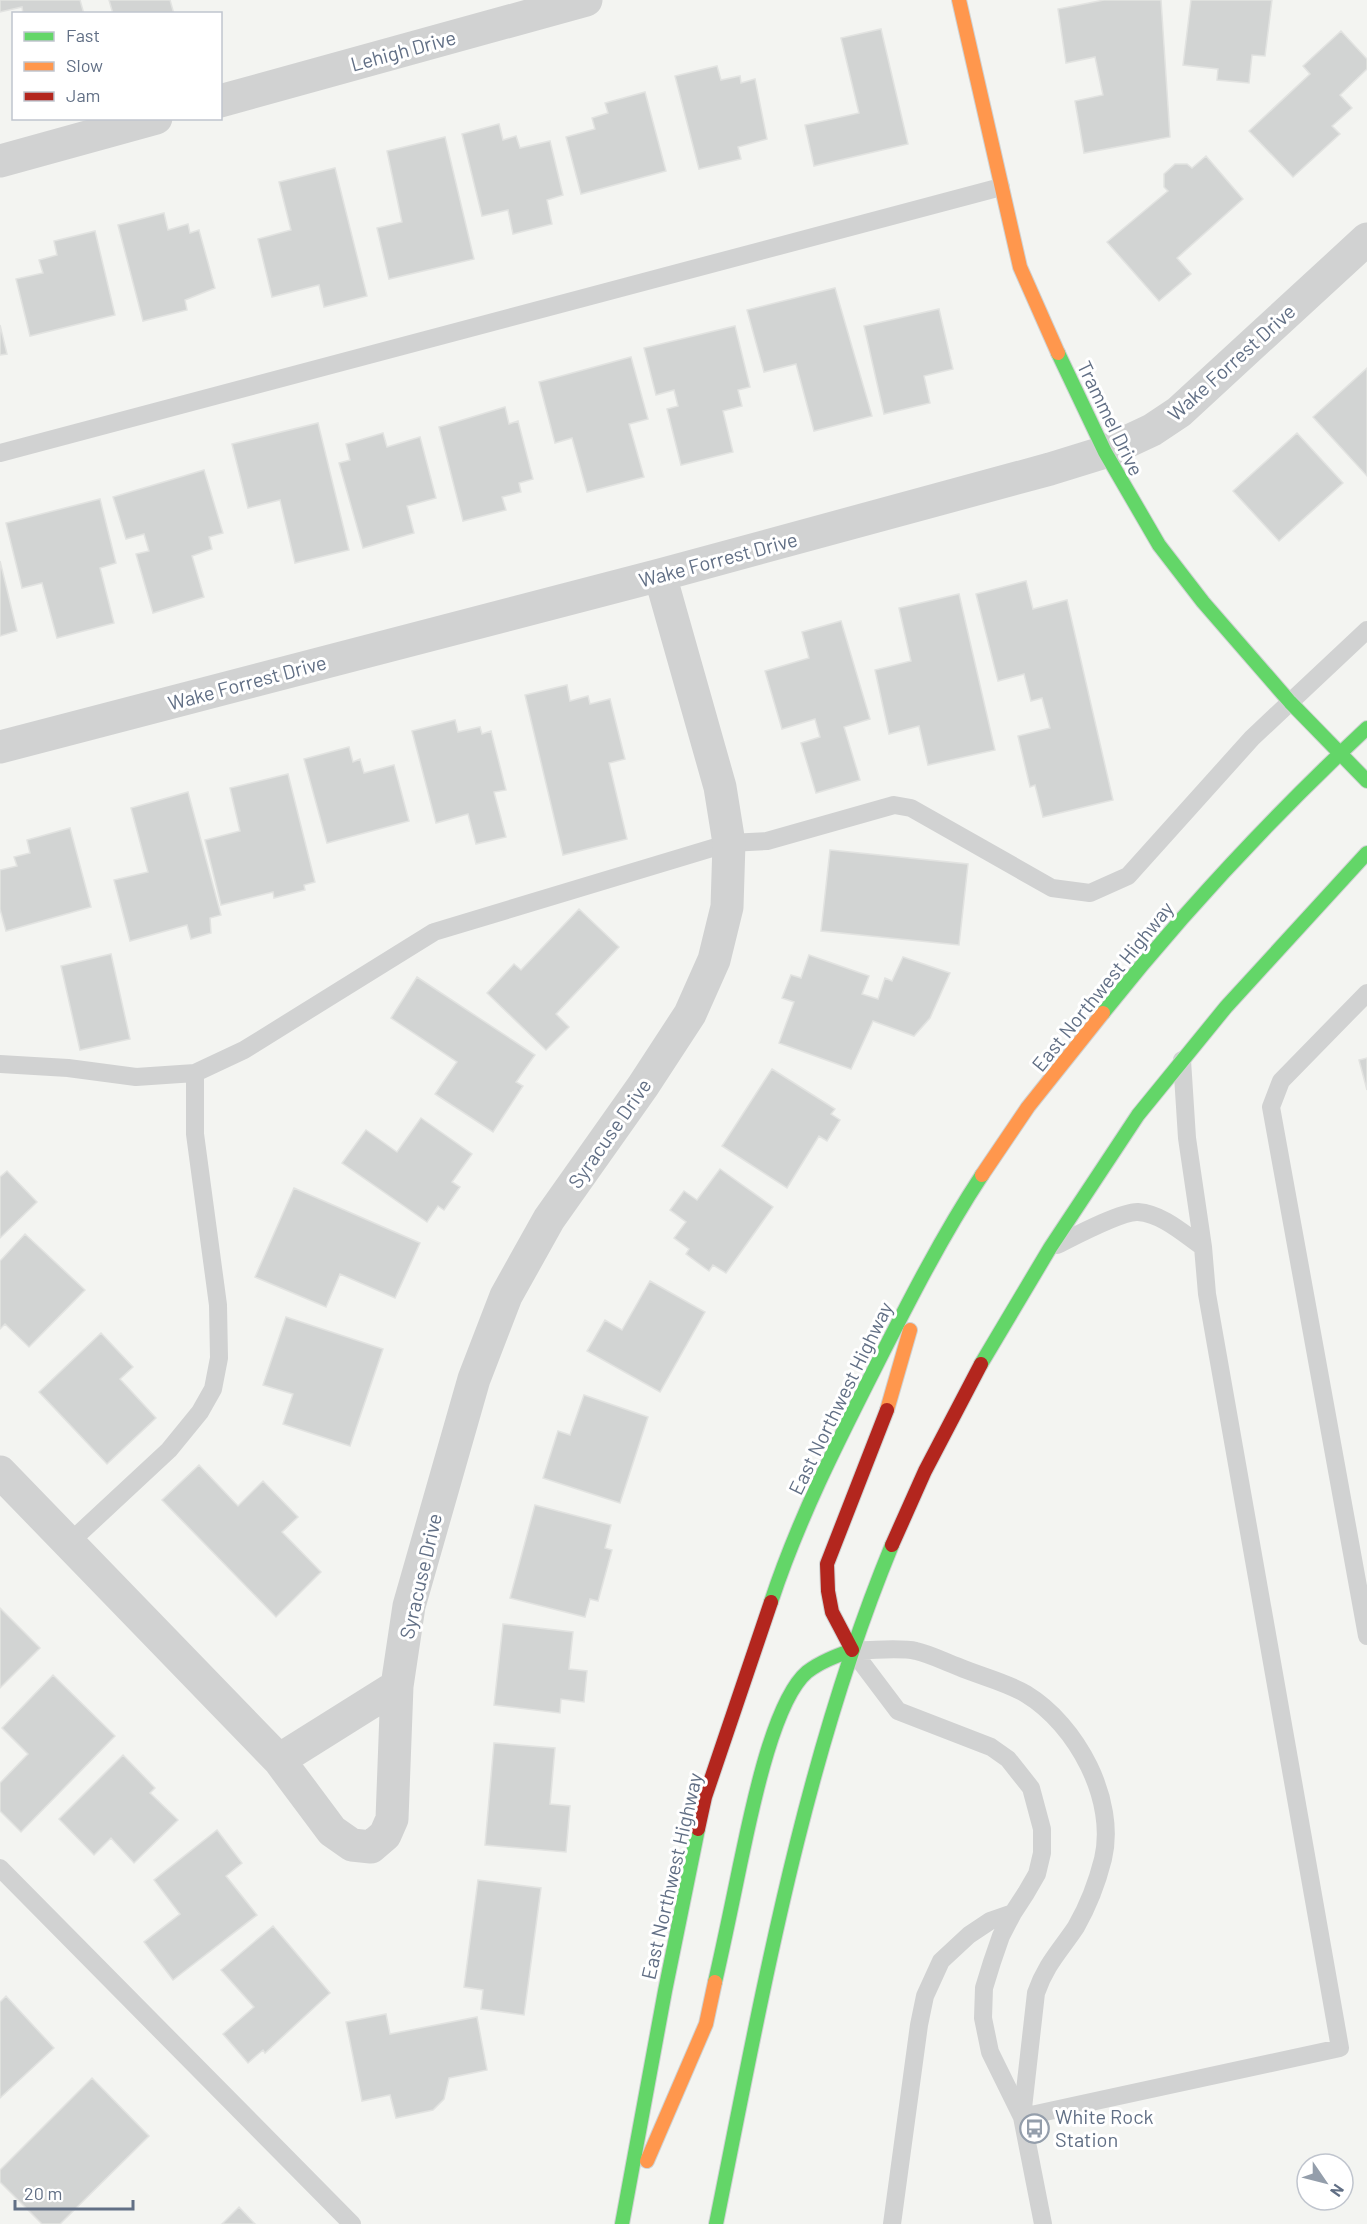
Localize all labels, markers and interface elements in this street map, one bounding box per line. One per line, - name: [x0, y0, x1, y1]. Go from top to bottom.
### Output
- legend: [12, 12, 222, 120]
- text: Fast: [66, 24, 100, 46]
- street label: Lehigh Drive: [348, 24, 458, 76]
- text: Slow: [66, 54, 103, 76]
- text: Jam: [66, 84, 100, 106]
- street label: Wake Forrest Drive: [1162, 299, 1300, 425]
- street label: Trammel Drive: [1073, 357, 1149, 479]
- street label: Wake Forrest Drive: [636, 526, 800, 592]
- street label: Wake Forrest Drive: [165, 649, 329, 715]
- street label: East Northwest Highway: [1026, 896, 1178, 1076]
- street label: Syracuse Drive: [562, 1074, 656, 1192]
- street label: East Northwest Highway: [783, 1298, 897, 1498]
- street label: Syracuse Drive: [394, 1511, 446, 1641]
- street label: East Northwest Highway: [636, 1770, 706, 1982]
- place label: White Rock Station: [1055, 2104, 1154, 2151]
- bus stop icon: White Rock Station: [1018, 2112, 1050, 2144]
- north arrow: [1295, 2152, 1355, 2212]
- scale bar: [15, 2173, 134, 2211]
- text: N: [1327, 2181, 1349, 2201]
- text: 20 m: [24, 2182, 62, 2204]

